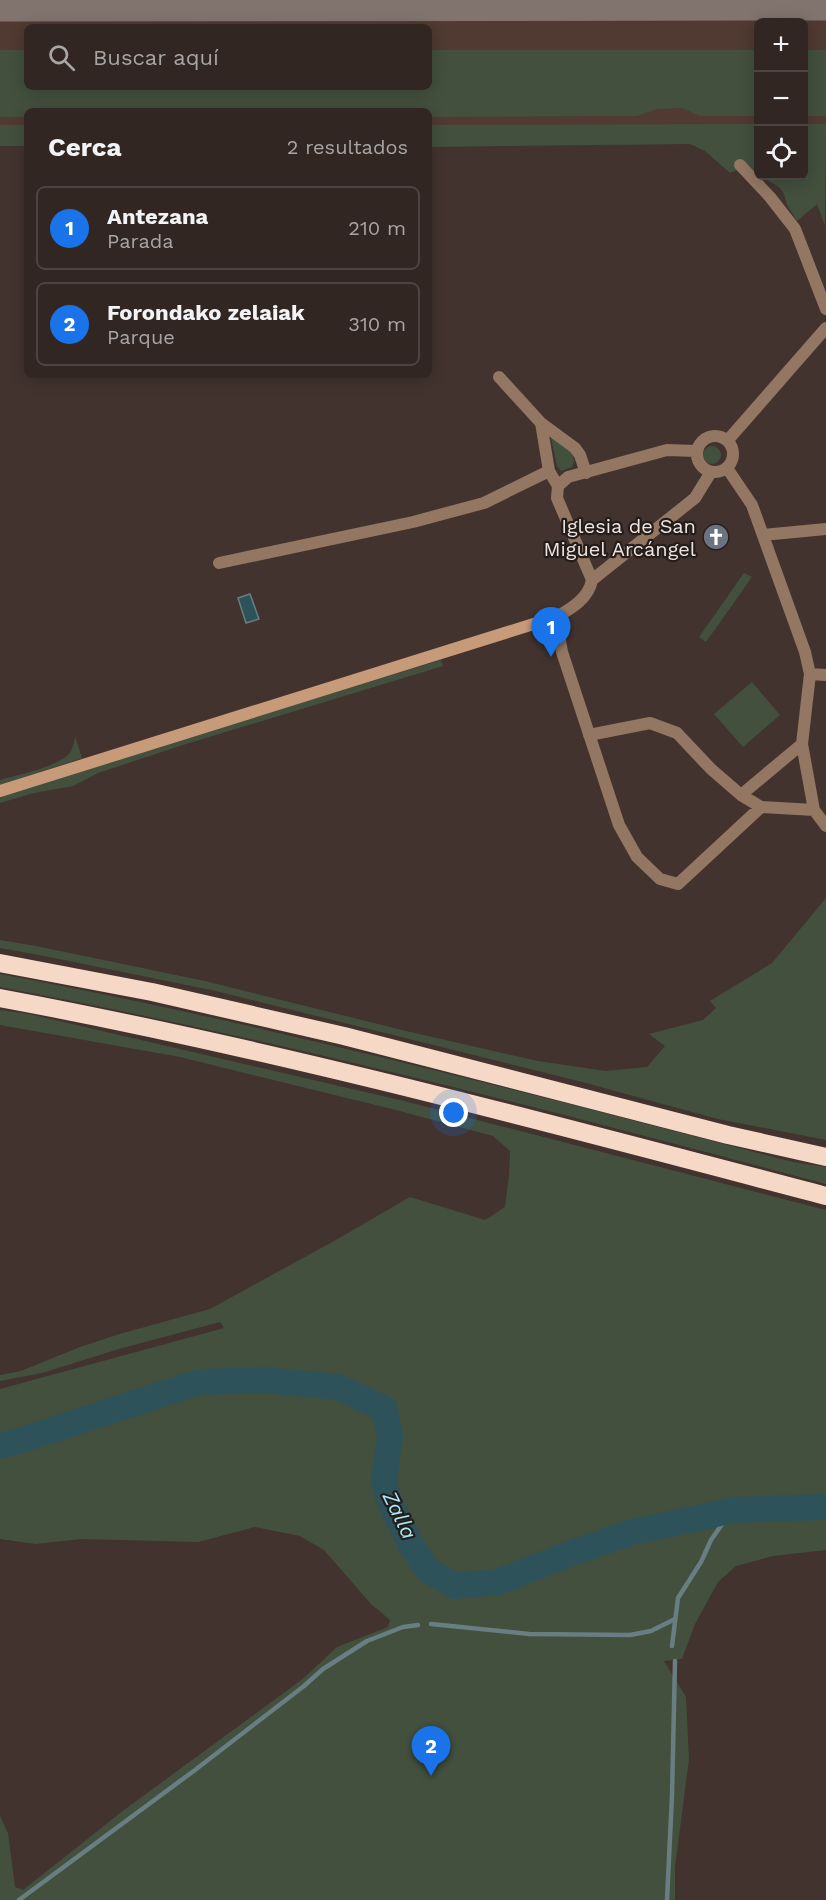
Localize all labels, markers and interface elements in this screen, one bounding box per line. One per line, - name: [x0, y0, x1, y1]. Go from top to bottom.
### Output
- map controls: [754, 18, 808, 180]
- button: +: [754, 18, 808, 72]
- search box: [24, 24, 432, 90]
- icon: search: [45, 41, 78, 74]
- text: Buscar aquí: [93, 45, 219, 70]
- button: −: [754, 72, 808, 126]
- button: locate: [754, 126, 808, 180]
- text: Cerca: [48, 132, 122, 162]
- text: 2 resultados: [287, 135, 408, 159]
- text: Antezana: [107, 204, 208, 229]
- text: 1: [65, 216, 74, 240]
- text: 210 m: [348, 216, 406, 240]
- text: Parada: [107, 229, 174, 253]
- text: Forondako zelaiak: [107, 300, 305, 325]
- text: 2: [64, 312, 75, 336]
- text: 310 m: [348, 312, 406, 336]
- text: Parque: [107, 325, 175, 349]
- place label: Iglesia de San Miguel Arcángel: [543, 514, 696, 561]
- church icon: Iglesia de San Miguel Arcángel: [701, 522, 731, 552]
- pin: 1: [532, 608, 570, 657]
- your location: [439, 1098, 468, 1127]
- water label: Zalla: [377, 1486, 422, 1543]
- pin: 2: [412, 1726, 450, 1776]

